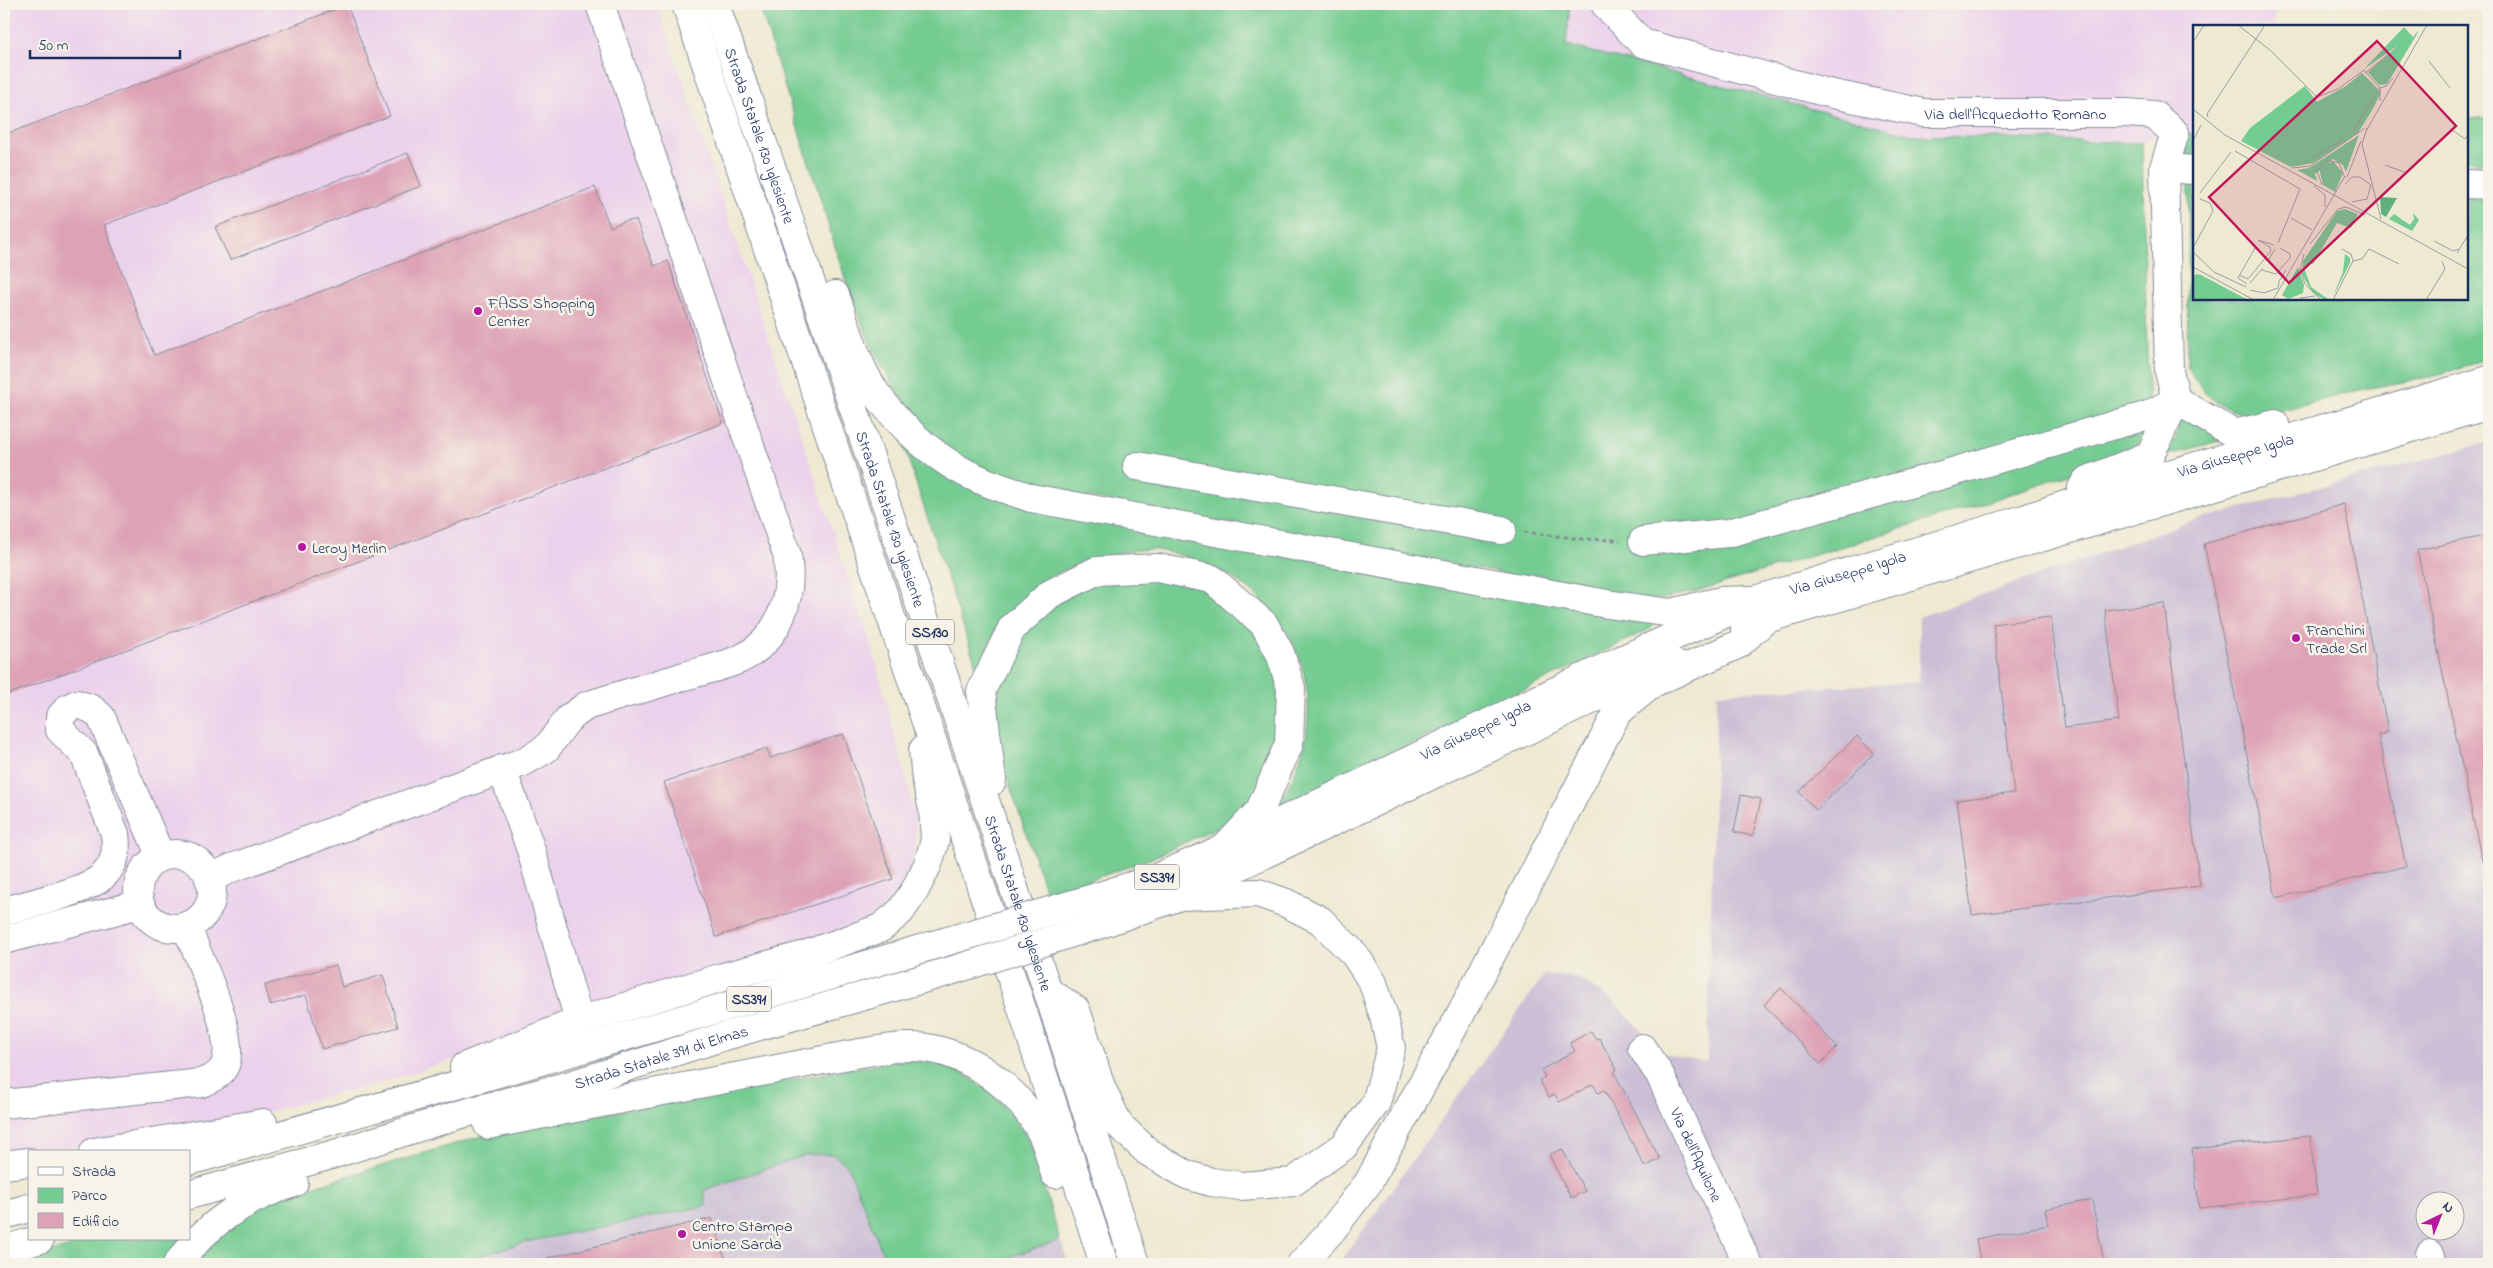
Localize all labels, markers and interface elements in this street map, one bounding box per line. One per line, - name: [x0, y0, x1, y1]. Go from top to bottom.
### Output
- inset map: [2193, 25, 2468, 300]
- scale bar: [30, 28, 180, 60]
- text: 50 m: [38, 35, 69, 57]
- street label: Strada Statale 130 Iglesiente: [717, 45, 800, 228]
- street label: Via dell'Acquedotto Romano: [1924, 103, 2107, 127]
- place label: FASS Shopping Center: [487, 292, 594, 334]
- marker: FASS Shopping Center: [472, 305, 484, 317]
- street label: Strada Statale 130 Iglesiente: [848, 428, 930, 611]
- street label: Via Giuseppe Igola: [2174, 428, 2297, 485]
- place label: Leroy Merlin: [312, 537, 387, 561]
- marker: Leroy Merlin: [296, 541, 308, 553]
- street label: Via Giuseppe Igola: [1786, 545, 1909, 603]
- place label: Franchini Trade Srl: [2305, 619, 2367, 661]
- road number: SS130: [906, 620, 954, 644]
- marker: Franchini Trade Srl: [2290, 632, 2302, 644]
- street label: Via Giuseppe Igola: [1416, 694, 1536, 768]
- street label: Strada Statale 130 Iglesiente: [977, 812, 1057, 996]
- road number: SS391: [1134, 864, 1180, 890]
- road number: SS391: [726, 986, 772, 1012]
- street label: Strada Statale 391 di Elmas: [572, 1020, 751, 1097]
- street label: Via dell'Aquilone: [1662, 1103, 1728, 1207]
- legend: [28, 1150, 190, 1240]
- text: Strada: [72, 1161, 116, 1183]
- text: Parco: [72, 1185, 107, 1207]
- north arrow: [2416, 1190, 2466, 1240]
- text: N: [2437, 1197, 2458, 1218]
- text: Edificio: [72, 1211, 119, 1233]
- place label: Centro Stampa Unione Sarda: [692, 1215, 793, 1257]
- marker: Centro Stampa Unione Sarda: [676, 1228, 688, 1240]

